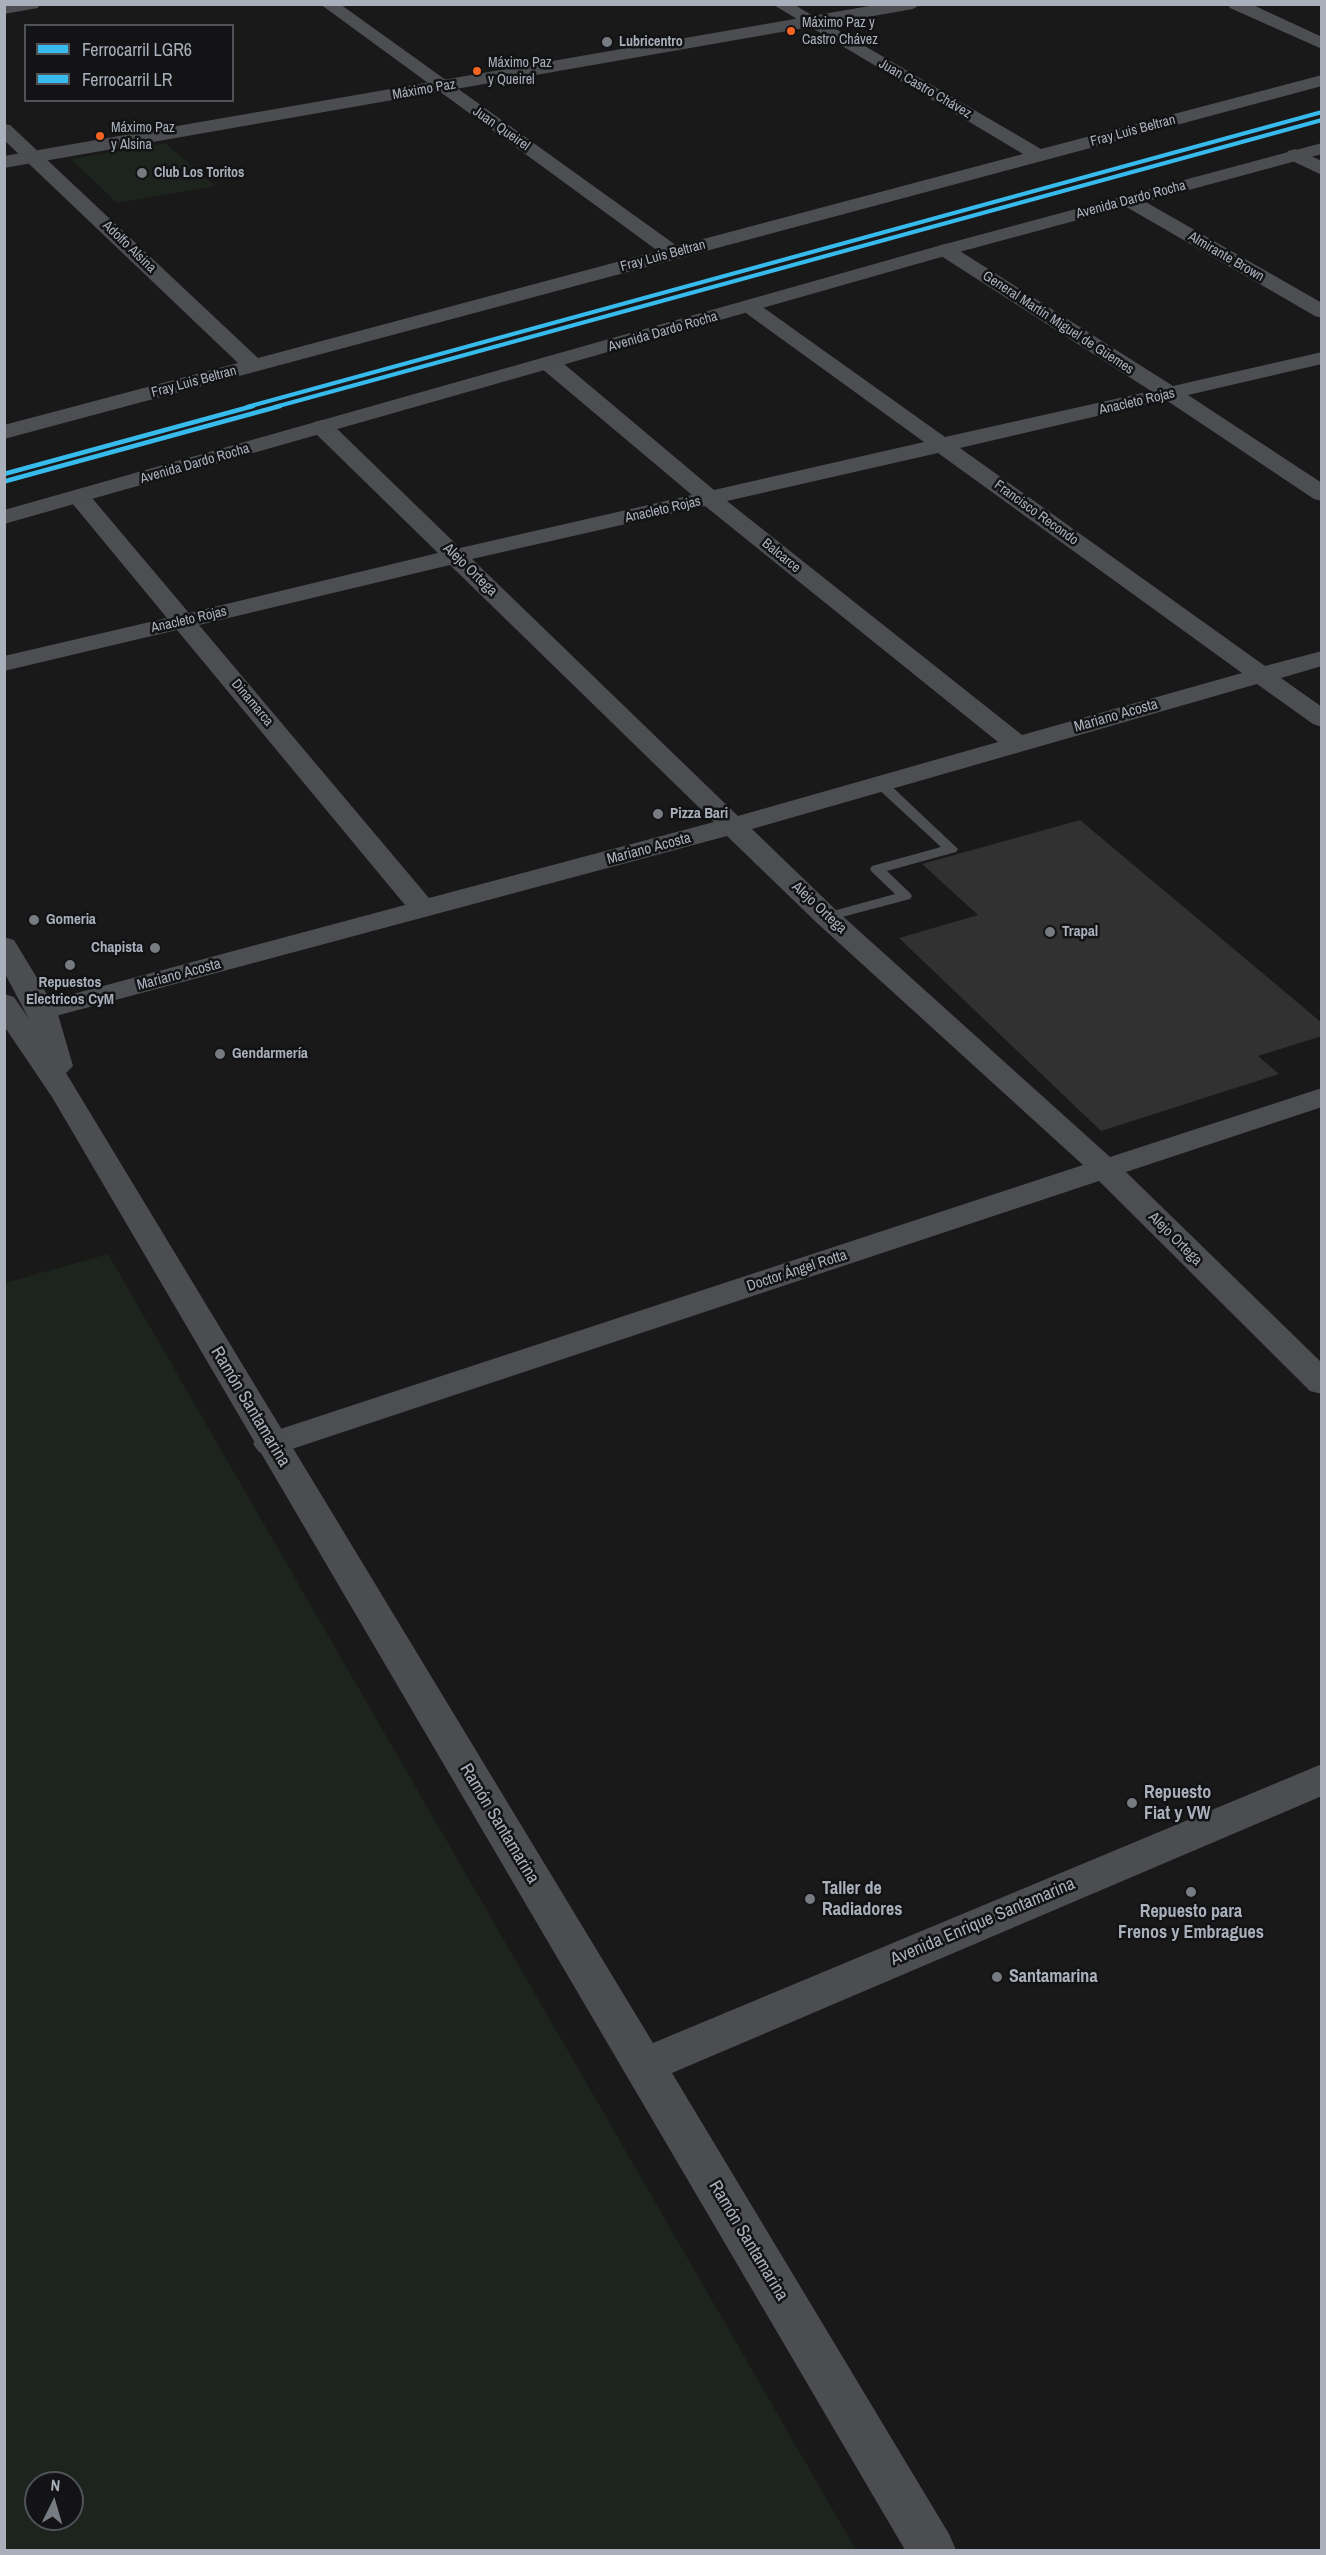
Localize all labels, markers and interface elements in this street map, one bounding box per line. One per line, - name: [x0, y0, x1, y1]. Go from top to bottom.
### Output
- place label: Máximo Paz y Castro Chávez: [802, 15, 878, 48]
- legend: [24, 24, 234, 102]
- marker: Máximo Paz y Castro Chávez: [785, 25, 797, 37]
- place label: Lubricentro: [619, 34, 683, 50]
- marker: Lubricentro: [600, 35, 614, 49]
- text: Ferrocarril LGR6: [82, 37, 192, 62]
- place label: Máximo Paz y Queirel: [488, 55, 552, 88]
- street label: Juan Castro Chávez: [876, 56, 974, 122]
- marker: Máximo Paz y Queirel: [471, 65, 483, 77]
- text: Ferrocarril LR: [82, 67, 172, 92]
- street label: Máximo Paz: [391, 76, 457, 104]
- street label: Juan Queirel: [469, 103, 533, 155]
- street label: Fray Luis Beltran: [1089, 112, 1177, 150]
- place label: Máximo Paz y Alsina: [111, 120, 175, 152]
- marker: Máximo Paz y Alsina: [94, 130, 106, 142]
- place label: Club Los Toritos: [154, 165, 244, 181]
- marker: Club Los Toritos: [135, 166, 149, 180]
- street label: Avenida Dardo Rocha: [1074, 177, 1188, 223]
- street label: Adolfo Alsina: [99, 217, 159, 277]
- street label: Almirante Brown: [1185, 229, 1267, 285]
- street label: Fray Luis Beltran: [619, 237, 707, 275]
- street label: General Martín Miguel de Güemes: [979, 268, 1137, 378]
- street label: Avenida Dardo Rocha: [606, 308, 720, 356]
- street label: Fray Luis Beltran: [150, 363, 238, 401]
- street label: Anacleto Rojas: [1097, 385, 1177, 419]
- street label: Avenida Dardo Rocha: [138, 440, 252, 488]
- street label: Francisco Recondo: [991, 477, 1081, 549]
- street label: Anacleto Rojas: [623, 493, 703, 527]
- street label: Balcarce: [758, 535, 804, 577]
- street label: Alejo Ortega: [439, 540, 501, 600]
- street label: Anacleto Rojas: [149, 603, 229, 637]
- street label: Dinamarca: [228, 676, 276, 730]
- street label: Mariano Acosta: [1072, 695, 1160, 737]
- place label: Pizza Bari: [670, 805, 728, 823]
- marker: Pizza Bari: [651, 807, 665, 821]
- street label: Mariano Acosta: [605, 829, 693, 869]
- street label: Alejo Ortega: [788, 878, 850, 938]
- place label: Gomeria: [46, 911, 96, 929]
- marker: Gomeria: [27, 913, 41, 927]
- place label: Trapal: [1062, 923, 1098, 941]
- marker: Trapal: [1043, 925, 1057, 939]
- place label: Chapista: [91, 939, 143, 957]
- marker: Chapista: [148, 941, 162, 955]
- street label: Mariano Acosta: [135, 955, 223, 995]
- marker: Repuestos Electricos CyM: [63, 958, 77, 972]
- place label: Repuestos Electricos CyM: [26, 974, 114, 1009]
- place label: Gendarmería: [232, 1045, 308, 1063]
- marker: Gendarmería: [213, 1047, 227, 1061]
- street label: Alejo Ortega: [1144, 1208, 1206, 1270]
- street label: Doctor Ángel Rotta: [745, 1246, 849, 1296]
- street label: Ramón Santamarina: [206, 1343, 294, 1471]
- street label: Ramón Santamarina: [455, 1760, 543, 1888]
- place label: Repuesto Fiat y VW: [1144, 1782, 1211, 1824]
- marker: Repuesto Fiat y VW: [1125, 1796, 1139, 1810]
- street label: Avenida Enrique Santamarina: [888, 1873, 1078, 1971]
- place label: Taller de Radiadores: [822, 1878, 902, 1920]
- marker: Repuesto para Frenos y Embragues: [1184, 1885, 1198, 1899]
- marker: Taller de Radiadores: [803, 1892, 817, 1906]
- place label: Repuesto para Frenos y Embragues: [1118, 1901, 1264, 1944]
- place label: Santamarina: [1009, 1966, 1098, 1988]
- marker: Santamarina: [990, 1970, 1004, 1984]
- street label: Ramón Santamarina: [704, 2177, 792, 2305]
- north arrow: [24, 2471, 84, 2531]
- text: N: [50, 2474, 61, 2496]

